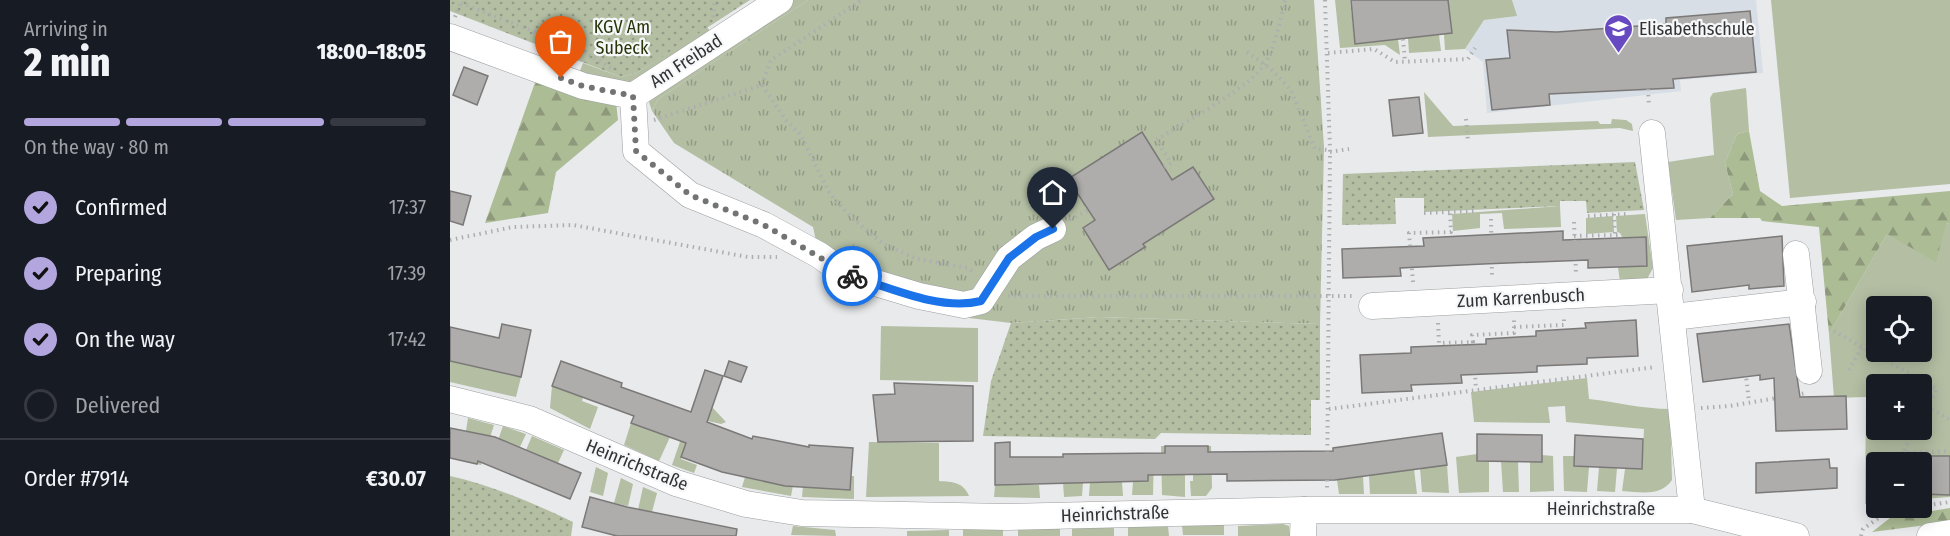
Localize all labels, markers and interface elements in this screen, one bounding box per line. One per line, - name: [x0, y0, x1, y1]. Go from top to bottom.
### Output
- school or university icon: Elisabethschule: [1602, 13, 1634, 55]
- pin: [535, 16, 586, 78]
- park label: KGV Am Subeck: [594, 16, 650, 59]
- text: Arriving in: [24, 17, 108, 41]
- place label: Elisabethschule: [1639, 18, 1755, 40]
- icon: bag: [544, 25, 577, 58]
- street label: Am Freibad: [646, 29, 726, 93]
- text: 18:00–18:05: [317, 38, 426, 65]
- text: 2 min: [24, 40, 110, 86]
- text: On the way · 80 m: [24, 135, 169, 159]
- pin: [1027, 167, 1078, 229]
- icon: home: [1036, 176, 1069, 209]
- icon: check: [24, 191, 57, 224]
- text: Confirmed: [75, 194, 168, 221]
- text: 17:37: [389, 195, 426, 219]
- courier: [822, 246, 882, 306]
- icon: check: [24, 257, 57, 290]
- text: Preparing: [75, 260, 161, 287]
- icon: bike: [836, 260, 869, 293]
- text: 17:39: [387, 261, 426, 285]
- street label: Zum Karrenbusch: [1456, 284, 1586, 312]
- map controls: [1866, 296, 1932, 518]
- button: locate: [1866, 296, 1932, 362]
- icon: check: [24, 323, 57, 356]
- text: On the way: [75, 326, 175, 353]
- text: 17:42: [388, 327, 426, 351]
- button: +: [1866, 374, 1932, 440]
- text: Delivered: [75, 392, 160, 419]
- street label: Heinrichstraße: [583, 434, 692, 496]
- button: −: [1866, 452, 1932, 518]
- text: Order #7914: [24, 465, 129, 492]
- text: €30.07: [366, 465, 426, 492]
- street label: Heinrichstraße: [1547, 498, 1655, 520]
- street label: Heinrichstraße: [1060, 501, 1170, 527]

